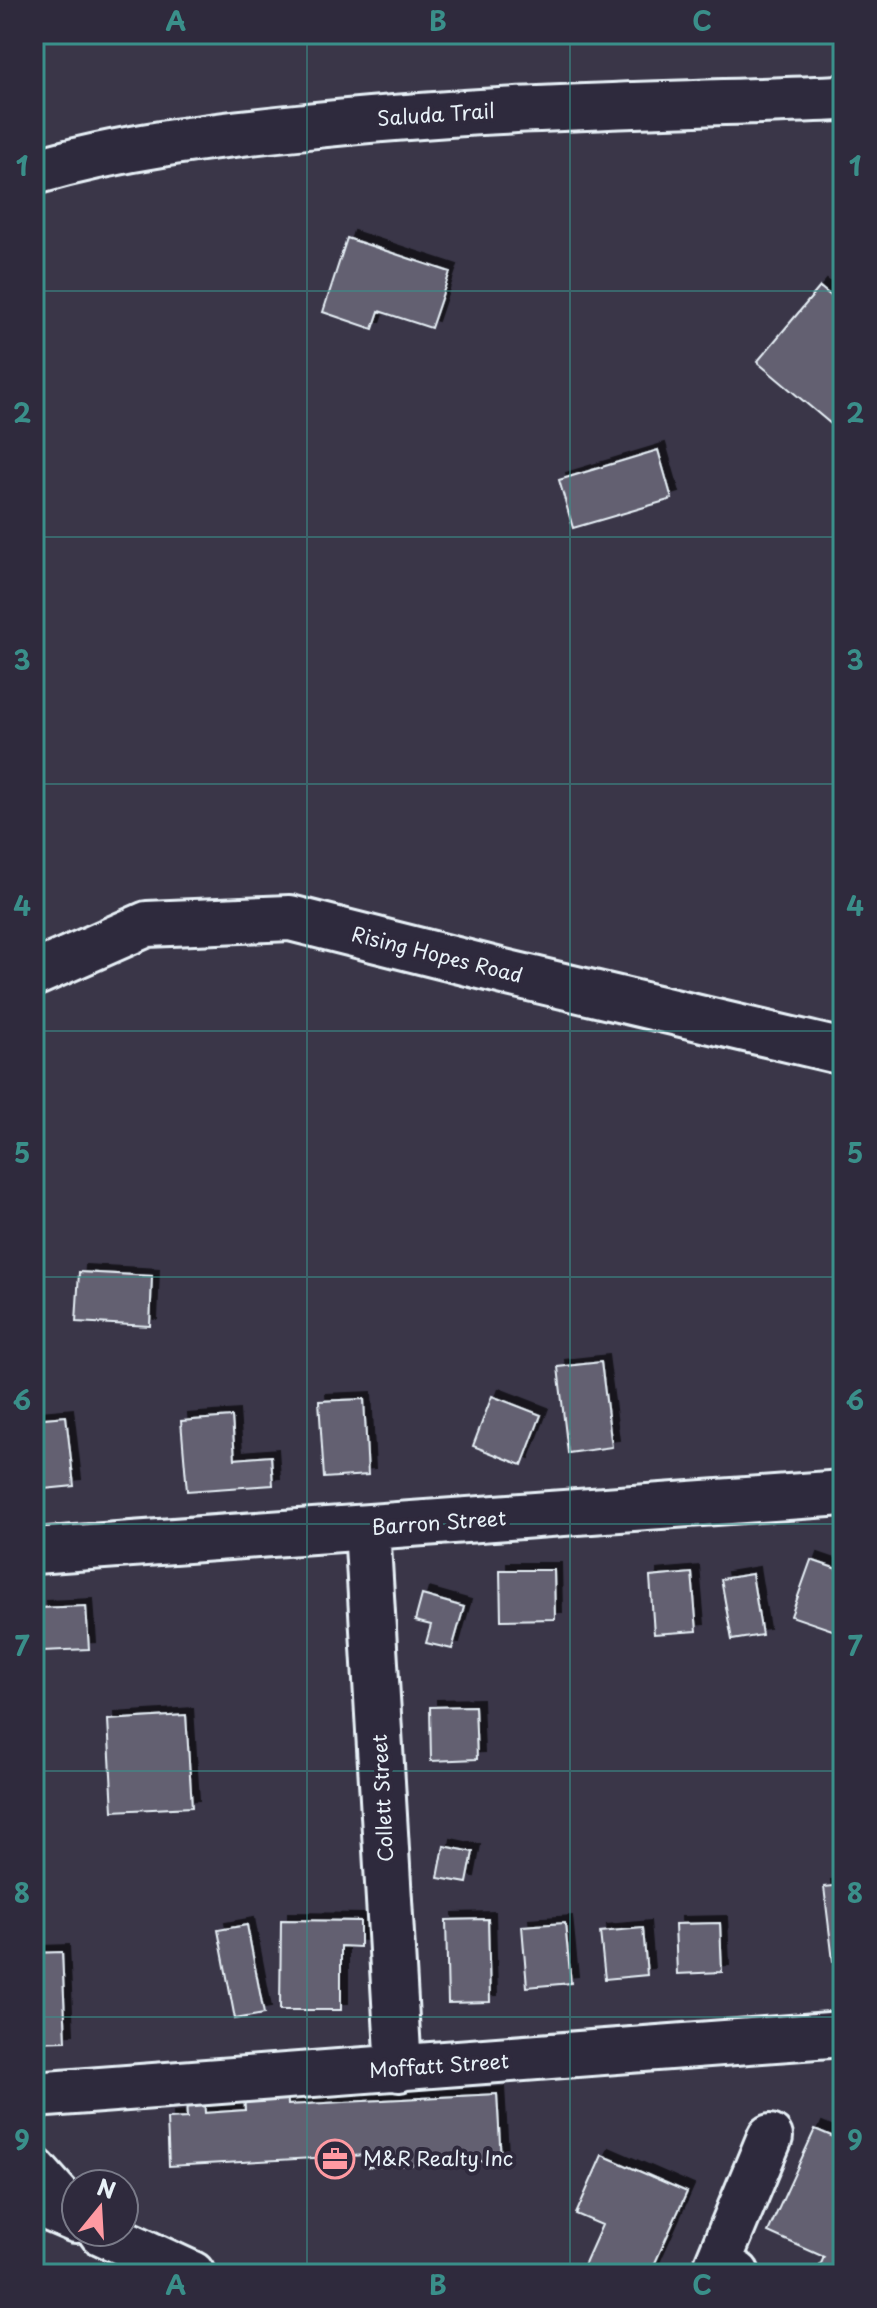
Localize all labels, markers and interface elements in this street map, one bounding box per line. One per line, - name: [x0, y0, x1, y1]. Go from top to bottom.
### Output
- text: A: [166, 1, 186, 40]
- text: B: [429, 1, 447, 40]
- text: C: [692, 1, 712, 40]
- street label: Saluda Trail: [376, 95, 496, 133]
- text: 1: [16, 146, 28, 185]
- text: 1: [849, 146, 861, 185]
- text: 2: [13, 393, 31, 432]
- text: 2: [846, 393, 864, 432]
- text: 3: [13, 640, 31, 679]
- text: 3: [846, 640, 864, 679]
- text: 4: [13, 886, 31, 925]
- text: 4: [846, 886, 864, 925]
- street label: Rising Hopes Road: [349, 918, 526, 990]
- text: 5: [14, 1133, 30, 1172]
- text: 5: [847, 1133, 863, 1172]
- text: 6: [13, 1380, 31, 1419]
- text: 6: [846, 1380, 864, 1419]
- street label: Barron Street: [371, 1502, 507, 1542]
- text: 7: [15, 1626, 30, 1665]
- text: 7: [848, 1626, 863, 1665]
- street label: Collett Street: [364, 1733, 400, 1863]
- text: 8: [14, 1873, 30, 1912]
- text: 8: [847, 1873, 863, 1912]
- street label: Moffatt Street: [368, 2045, 510, 2085]
- text: 9: [14, 2120, 30, 2159]
- text: 9: [847, 2120, 863, 2159]
- office icon: M&R Realty Inc: [314, 2138, 356, 2180]
- place label: M&R Realty Inc: [363, 2143, 513, 2173]
- north arrow: [60, 2168, 140, 2248]
- text: N: [93, 2169, 120, 2206]
- text: A: [166, 2265, 186, 2304]
- text: B: [429, 2265, 447, 2304]
- text: C: [692, 2265, 712, 2304]

